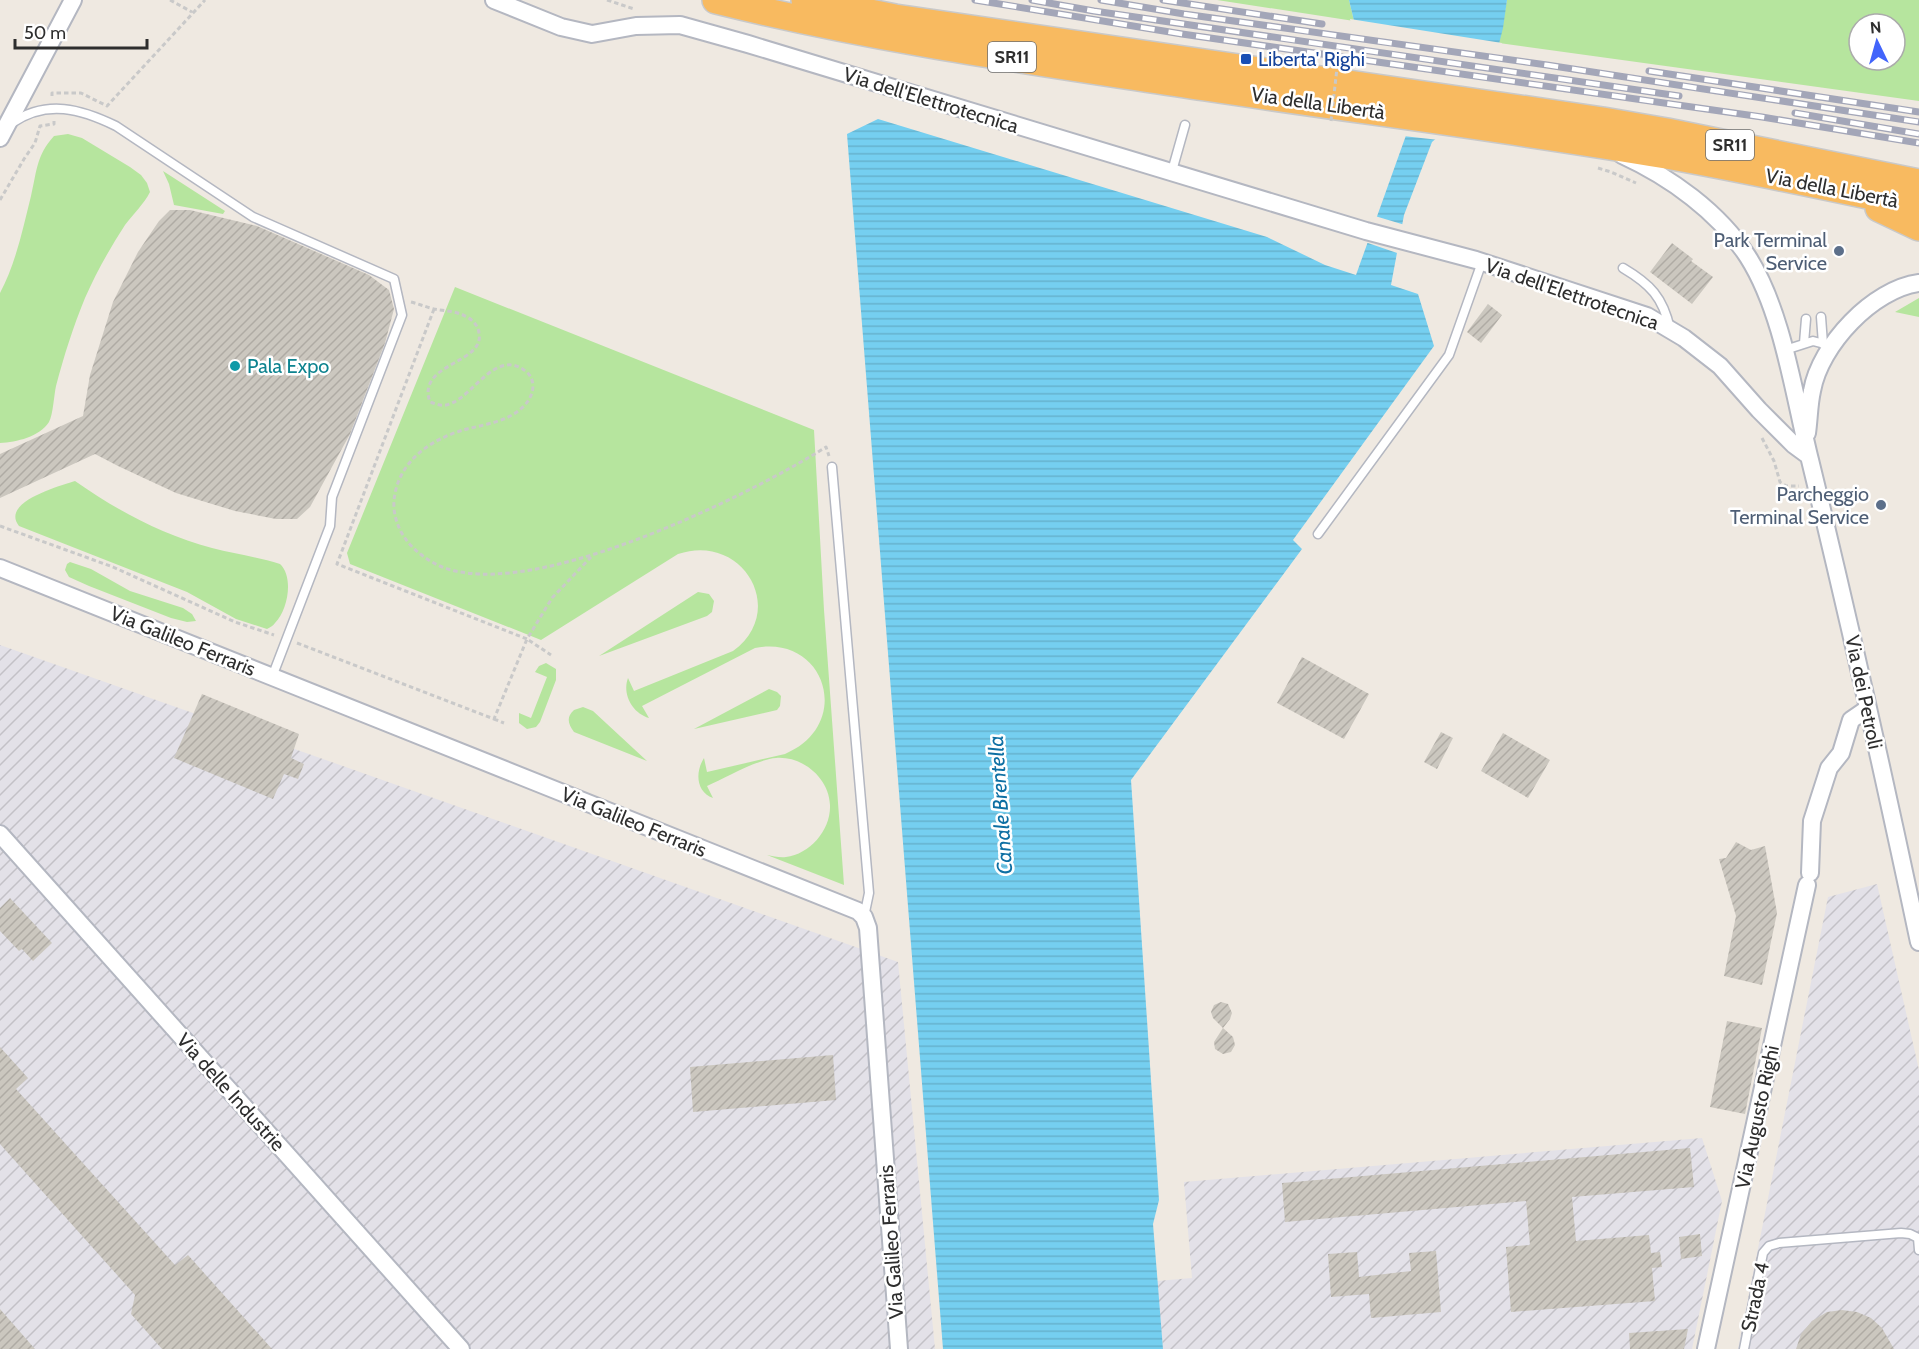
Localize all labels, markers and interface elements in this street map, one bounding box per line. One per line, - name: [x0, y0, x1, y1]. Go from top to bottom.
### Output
- scale bar: [15, 12, 147, 50]
- north arrow: [1847, 12, 1907, 72]
- text: N: [1869, 18, 1882, 38]
- text: 50 m: [24, 22, 66, 44]
- road number: SR11: [988, 42, 1036, 72]
- place label: Liberta' Righi: [1258, 47, 1365, 71]
- marker: Liberta' Righi: [1239, 52, 1253, 66]
- street label: Via dell'Elettrotecnica: [841, 62, 1022, 138]
- street label: Via della Libertà: [1250, 82, 1387, 124]
- road number: SR11: [1706, 130, 1754, 160]
- street label: Via della Libertà: [1764, 163, 1901, 213]
- place label: Park Terminal Service: [1714, 228, 1827, 275]
- marker: Park Terminal Service: [1832, 244, 1846, 258]
- street label: Via dell'Elettrotecnica: [1482, 253, 1662, 335]
- place label: Pala Expo: [247, 354, 329, 378]
- marker: Pala Expo: [228, 359, 242, 373]
- place label: Parcheggio Terminal Service: [1730, 482, 1869, 529]
- marker: Parcheggio Terminal Service: [1874, 498, 1888, 512]
- street label: Via Galileo Ferraris: [107, 601, 259, 681]
- street label: Via dei Petroli: [1840, 633, 1888, 751]
- water label: Canale Brentella: [983, 735, 1017, 875]
- street label: Via Galileo Ferraris: [558, 782, 710, 862]
- street label: Via delle Industrie: [172, 1028, 290, 1156]
- street label: Via Augusto Righi: [1730, 1043, 1784, 1191]
- street label: Via Galileo Ferraris: [874, 1164, 908, 1320]
- street label: Strada 4: [1736, 1260, 1774, 1334]

